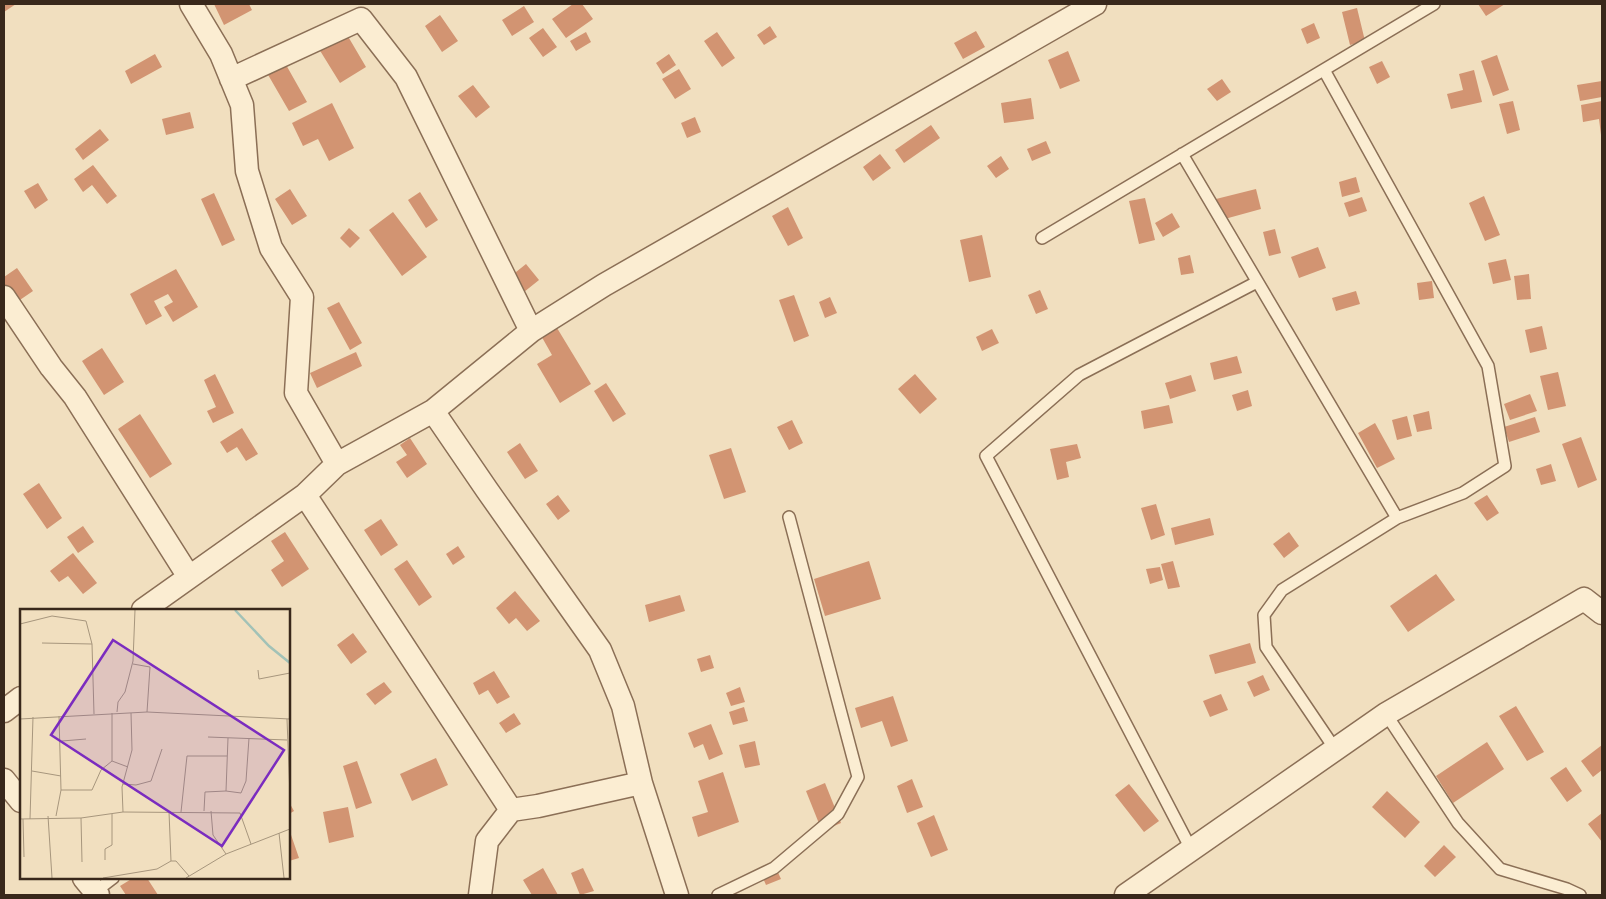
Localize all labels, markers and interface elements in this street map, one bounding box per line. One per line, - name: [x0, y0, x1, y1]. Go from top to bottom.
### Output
- inset map: [20, 609, 290, 879]

